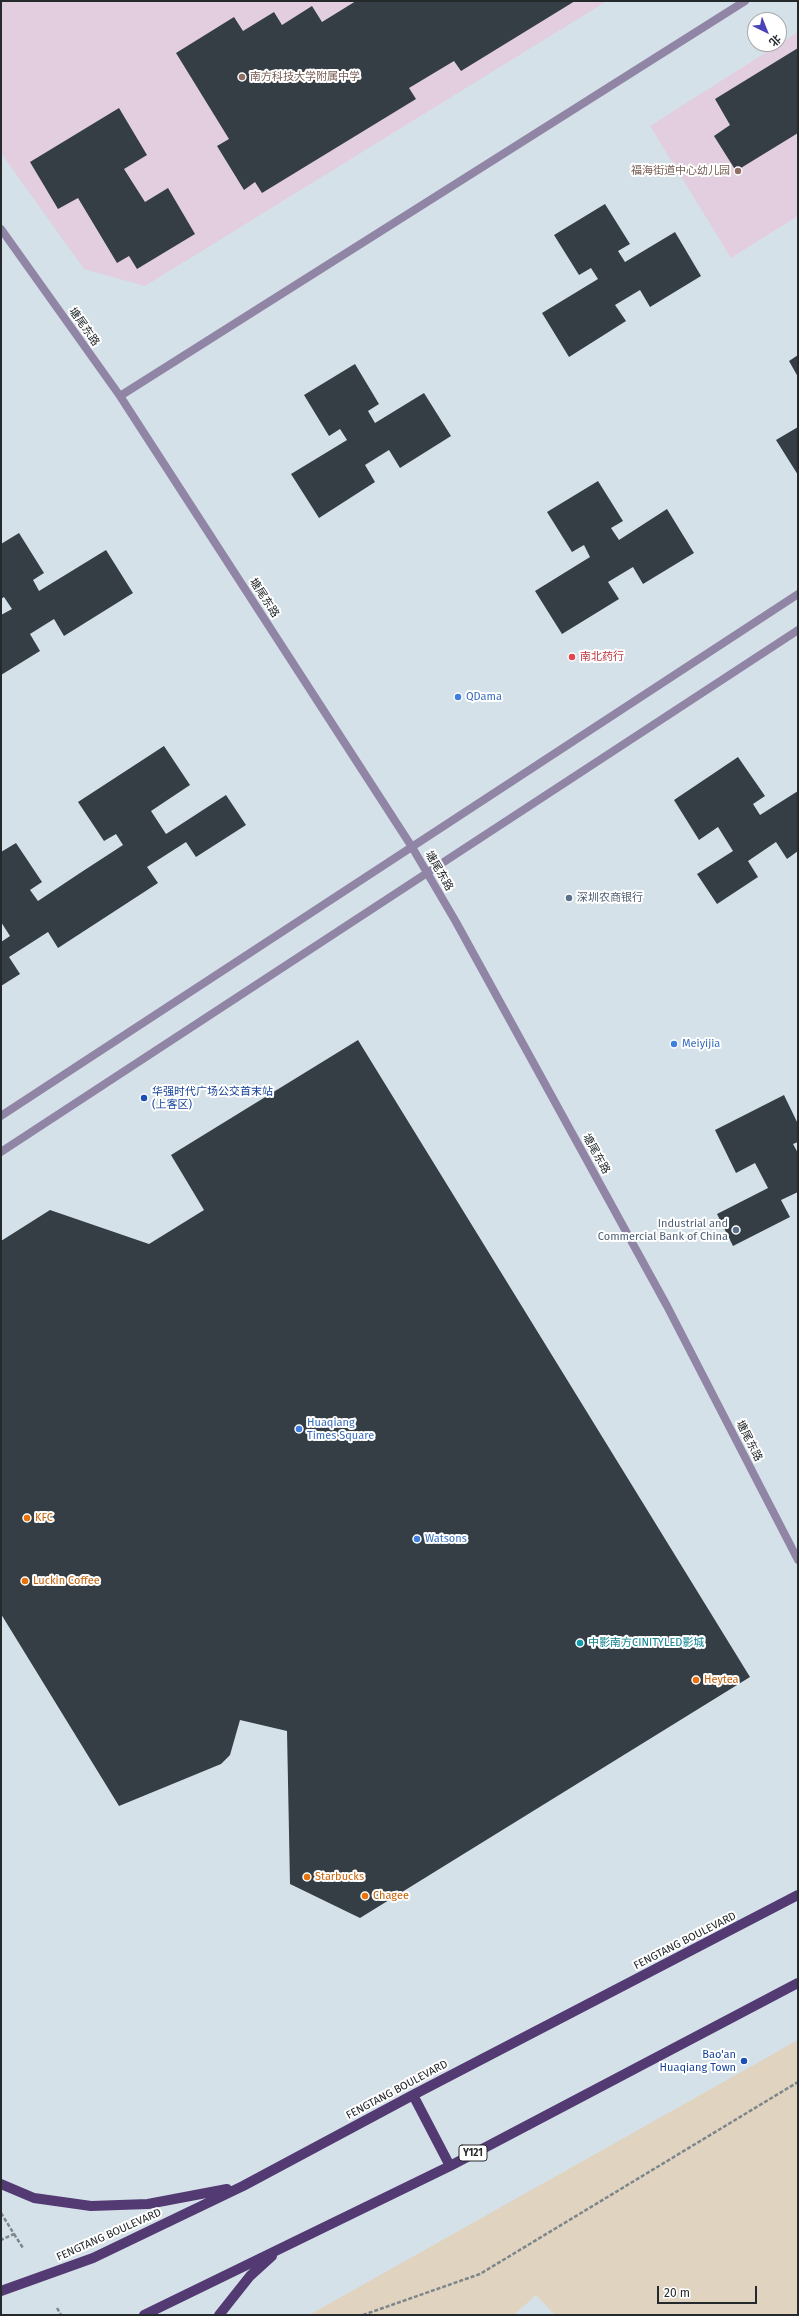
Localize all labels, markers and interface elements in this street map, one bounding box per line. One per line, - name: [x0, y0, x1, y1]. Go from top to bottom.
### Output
- north arrow: [747, 12, 787, 52]
- text: 北: [766, 32, 783, 49]
- place label: 南方科技大学附属中学: [250, 70, 360, 84]
- marker: 南方科技大学附属中学: [237, 72, 247, 82]
- place label: 福海街道中心幼儿园: [631, 164, 730, 178]
- marker: 福海街道中心幼儿园: [733, 166, 743, 176]
- street label: 塘尾东路: [66, 305, 102, 349]
- street label: 塘尾东路: [246, 576, 282, 620]
- place label: 南北药行: [580, 650, 624, 664]
- marker: 南北药行: [567, 652, 577, 662]
- place label: QDama: [466, 690, 502, 704]
- marker: QDama: [453, 692, 463, 702]
- street label: 塘尾东路: [422, 849, 456, 893]
- place label: 深圳农商银行: [577, 891, 643, 905]
- marker: 深圳农商银行: [564, 893, 574, 903]
- place label: Meiyijia: [682, 1037, 720, 1051]
- marker: Meiyijia: [669, 1039, 679, 1049]
- place label: 华强时代广场公交首末站 (上客区): [152, 1085, 273, 1111]
- marker: 华强时代广场公交首末站 (上客区): [139, 1093, 149, 1103]
- street label: 塘尾东路: [580, 1132, 612, 1176]
- place label: Industrial and Commercial Bank of China: [598, 1217, 728, 1243]
- marker: Industrial and Commercial Bank of China: [731, 1225, 741, 1235]
- place label: Huaqiang Times Square: [307, 1416, 374, 1442]
- street label: 塘尾东路: [733, 1418, 765, 1464]
- marker: Huaqiang Times Square: [294, 1424, 304, 1434]
- place label: KFC: [35, 1511, 53, 1525]
- marker: KFC: [22, 1513, 32, 1523]
- place label: Watsons: [425, 1532, 467, 1546]
- marker: Watsons: [412, 1534, 422, 1544]
- place label: Luckin Coffee: [33, 1574, 100, 1588]
- marker: Luckin Coffee: [20, 1576, 30, 1586]
- place label: 中影南方CINITYLED影城: [588, 1636, 704, 1650]
- marker: 中影南方CINITYLED影城: [575, 1638, 585, 1648]
- place label: Heytea: [704, 1673, 739, 1687]
- marker: Heytea: [691, 1675, 701, 1685]
- place label: Starbucks: [315, 1870, 364, 1884]
- marker: Starbucks: [302, 1872, 312, 1882]
- place label: Chagee: [373, 1889, 409, 1903]
- marker: Chagee: [360, 1891, 370, 1901]
- street label: FENGTANG BOULEVARD: [632, 1909, 738, 1973]
- place label: Bao'an Huaqiang Town: [660, 2048, 736, 2074]
- marker: Bao'an Huaqiang Town: [739, 2056, 749, 2066]
- street label: FENGTANG BOULEVARD: [344, 2058, 450, 2122]
- road number: Y121: [459, 2145, 487, 2161]
- street label: FENGTANG BOULEVARD: [55, 2206, 163, 2264]
- scale bar: [659, 2278, 759, 2304]
- text: 20 m: [664, 2286, 690, 2300]

